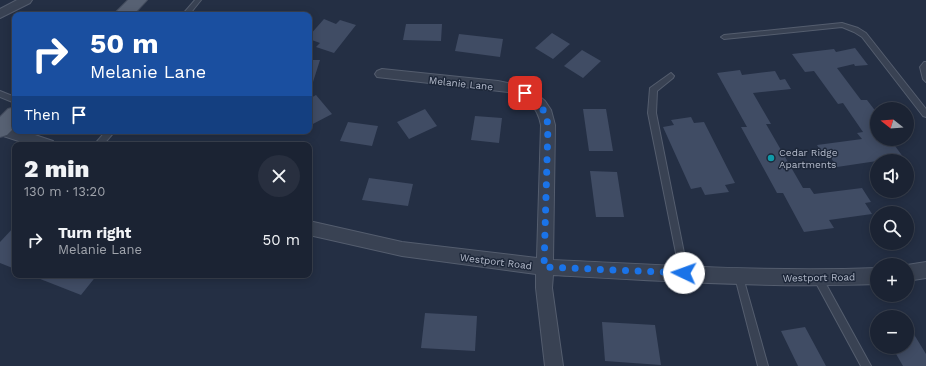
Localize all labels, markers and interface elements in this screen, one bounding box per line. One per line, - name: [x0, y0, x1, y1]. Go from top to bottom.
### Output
- text: 50 m: [90, 27, 159, 60]
- icon: right: [24, 28, 76, 80]
- text: Melanie Lane: [90, 61, 206, 82]
- street label: Melanie Lane: [428, 75, 494, 92]
- pin: [508, 76, 542, 110]
- icon: arrive: [514, 82, 536, 104]
- north arrow: [870, 102, 914, 146]
- map controls: [870, 102, 914, 354]
- icon: arrive: [68, 104, 90, 126]
- text: Then: [24, 106, 60, 124]
- place label: Cedar Ridge Apartments: [779, 147, 838, 170]
- marker: Cedar Ridge Apartments: [766, 153, 776, 163]
- button: sound: [870, 154, 914, 198]
- text: 2 min: [24, 155, 89, 183]
- button: close: [258, 155, 300, 197]
- text: 130 m · 13:20: [24, 184, 105, 199]
- button: search: [870, 206, 914, 250]
- text: Turn right: [58, 224, 131, 242]
- icon: right: [24, 229, 46, 251]
- text: 50 m: [263, 231, 300, 249]
- text: Melanie Lane: [58, 242, 142, 257]
- street label: Westport Road: [459, 252, 533, 271]
- position arrow: [663, 252, 705, 294]
- button: +: [870, 258, 914, 302]
- street label: Westport Road: [783, 271, 855, 284]
- button: −: [870, 310, 914, 354]

